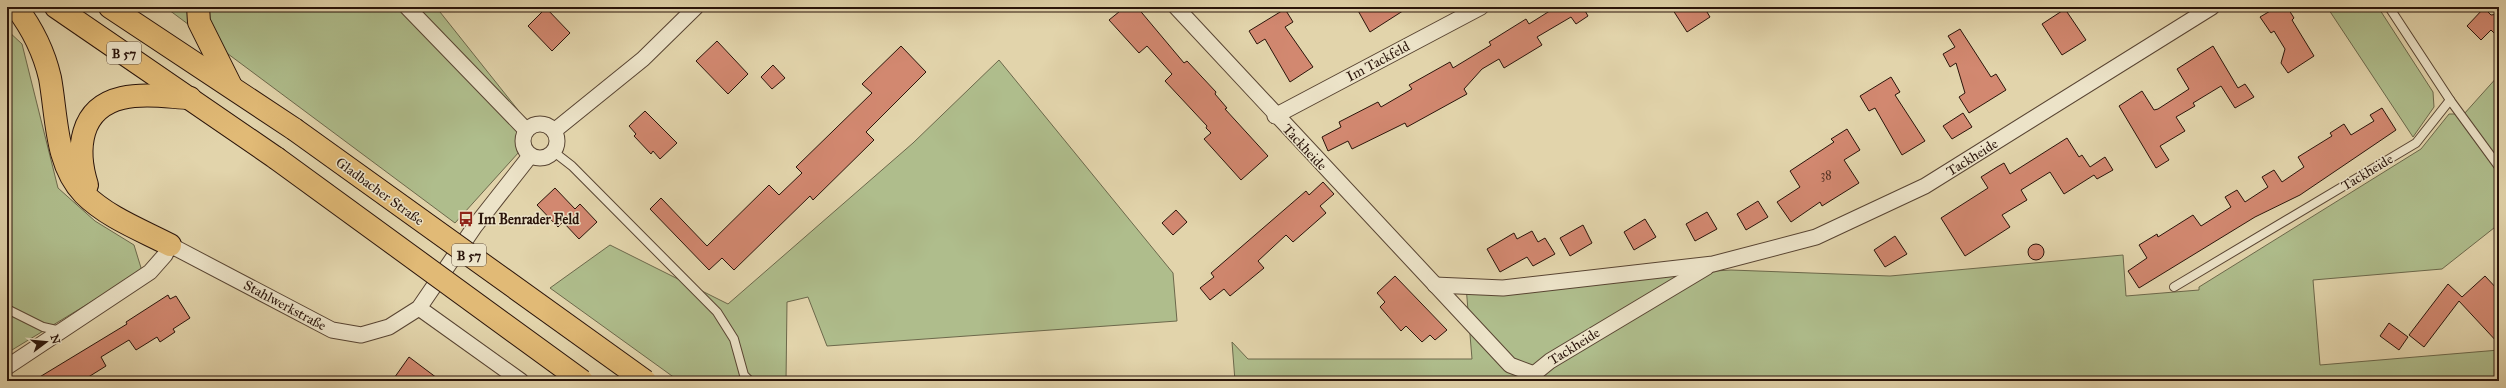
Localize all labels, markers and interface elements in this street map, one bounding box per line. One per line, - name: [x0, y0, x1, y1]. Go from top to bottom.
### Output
- street label: Im Tackfeld: [1344, 38, 1413, 85]
- road number: B 57: [107, 42, 141, 64]
- street label: Tackheide: [1279, 121, 1331, 174]
- street label: Tackheide: [1943, 135, 2001, 180]
- street label: Tackheide: [2338, 150, 2396, 194]
- street label: Gladbacher Straße: [332, 154, 427, 229]
- house number: 38: [1820, 168, 1832, 182]
- bus stop icon: Im Benrader Feld: [457, 210, 475, 228]
- place label: Im Benrader Feld: [478, 211, 580, 228]
- road number: B 57: [452, 244, 486, 266]
- street label: Stahlwerkstraße: [241, 277, 329, 334]
- north arrow: [26, 322, 66, 362]
- street label: Tackheide: [1545, 324, 1603, 369]
- text: N: [48, 333, 63, 346]

